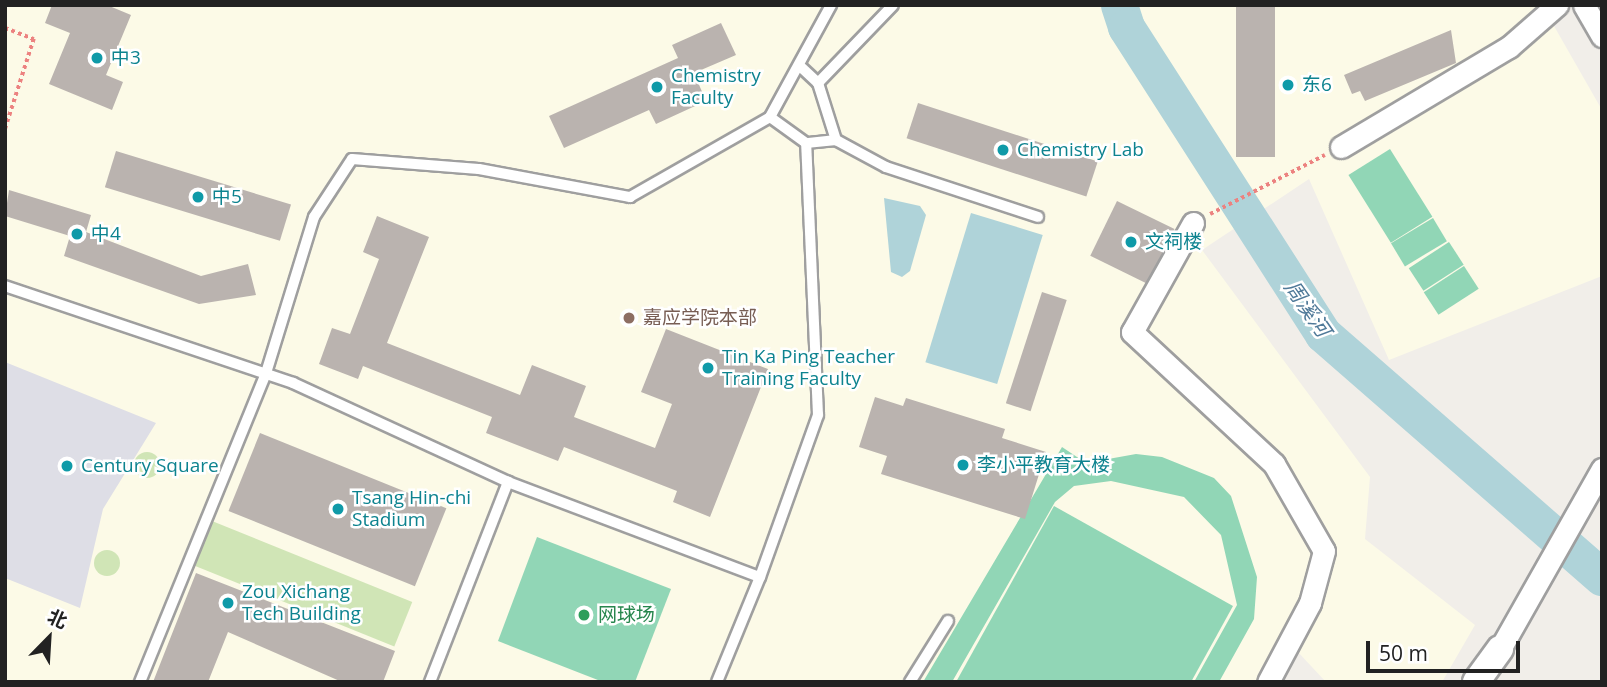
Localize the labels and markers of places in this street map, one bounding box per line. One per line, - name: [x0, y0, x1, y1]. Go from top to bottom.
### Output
- place label: 中3: [111, 47, 141, 69]
- marker: 中3: [89, 50, 105, 66]
- place label: Chemistry Faculty: [671, 65, 761, 109]
- place label: 东6: [1302, 74, 1332, 96]
- marker: 东6: [1280, 77, 1296, 93]
- marker: Chemistry Faculty: [649, 79, 665, 95]
- place label: Chemistry Lab: [1017, 139, 1144, 161]
- marker: Chemistry Lab: [995, 142, 1011, 158]
- place label: 中5: [212, 186, 242, 208]
- marker: 中5: [190, 189, 206, 205]
- place label: 中4: [91, 223, 121, 245]
- marker: 中4: [69, 226, 85, 242]
- place label: 文祠楼: [1145, 231, 1202, 253]
- marker: 文祠楼: [1123, 234, 1139, 250]
- place label: 嘉应学院本部: [643, 307, 757, 329]
- marker: 嘉应学院本部: [621, 310, 637, 326]
- place label: Tin Ka Ping Teacher Training Faculty: [722, 346, 895, 390]
- marker: Tin Ka Ping Teacher Training Faculty: [700, 360, 716, 376]
- place label: 李小平教育大楼: [977, 454, 1110, 476]
- place label: Century Square: [81, 455, 219, 477]
- marker: 李小平教育大楼: [955, 457, 971, 473]
- marker: Century Square: [59, 458, 75, 474]
- place label: Tsang Hin-chi Stadium: [352, 487, 471, 531]
- marker: Tsang Hin-chi Stadium: [330, 501, 346, 517]
- place label: Zou Xichang Tech Building: [242, 581, 361, 625]
- marker: Zou Xichang Tech Building: [220, 595, 236, 611]
- place label: 网球场: [598, 604, 655, 626]
- marker: 网球场: [576, 607, 592, 623]

